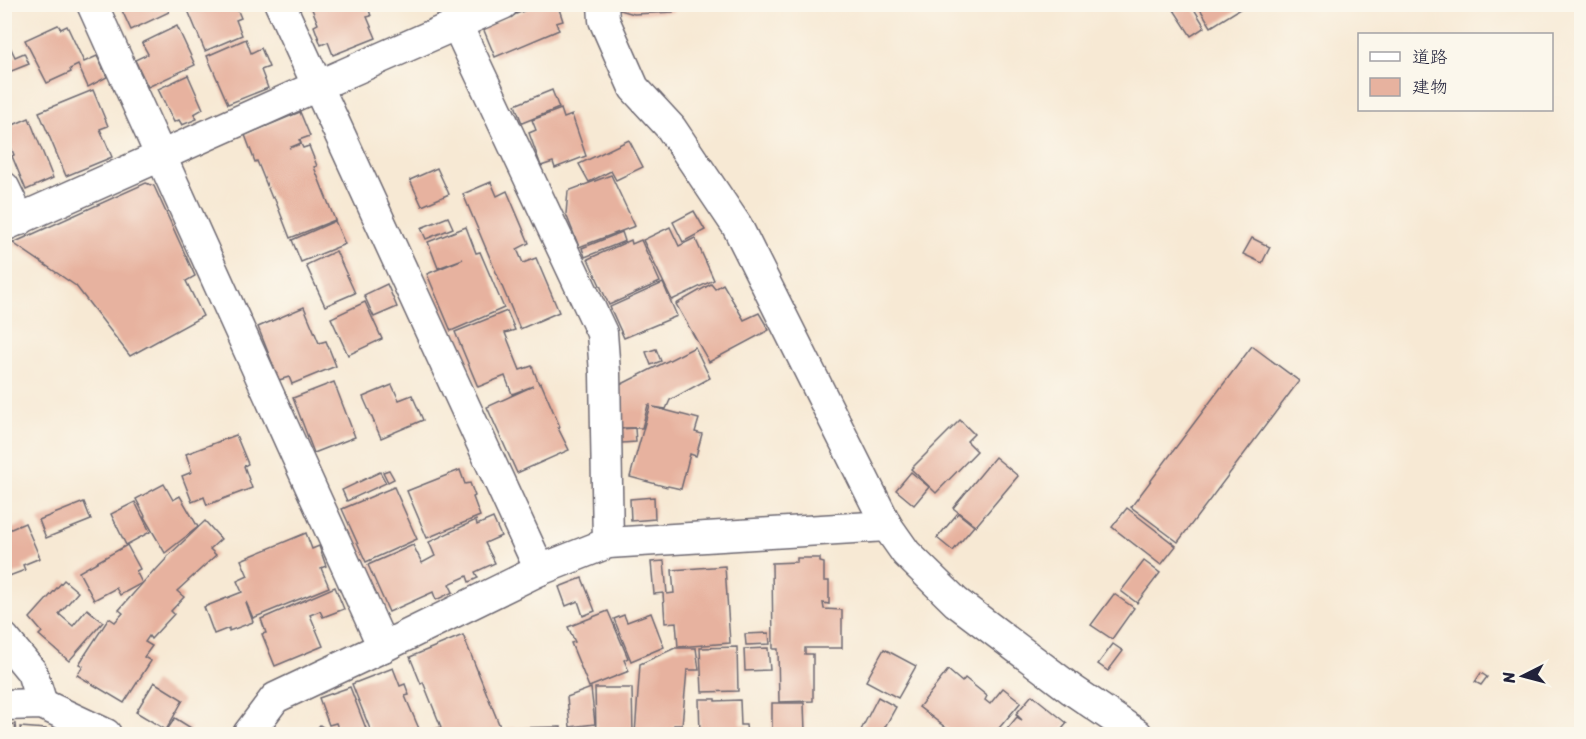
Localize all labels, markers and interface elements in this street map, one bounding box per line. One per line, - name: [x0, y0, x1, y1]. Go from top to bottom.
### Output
- legend: [1358, 33, 1553, 111]
- text: 道路: [1412, 41, 1448, 73]
- text: 建物: [1412, 71, 1448, 103]
- north arrow: [1493, 646, 1553, 706]
- text: N: [1493, 670, 1524, 686]

